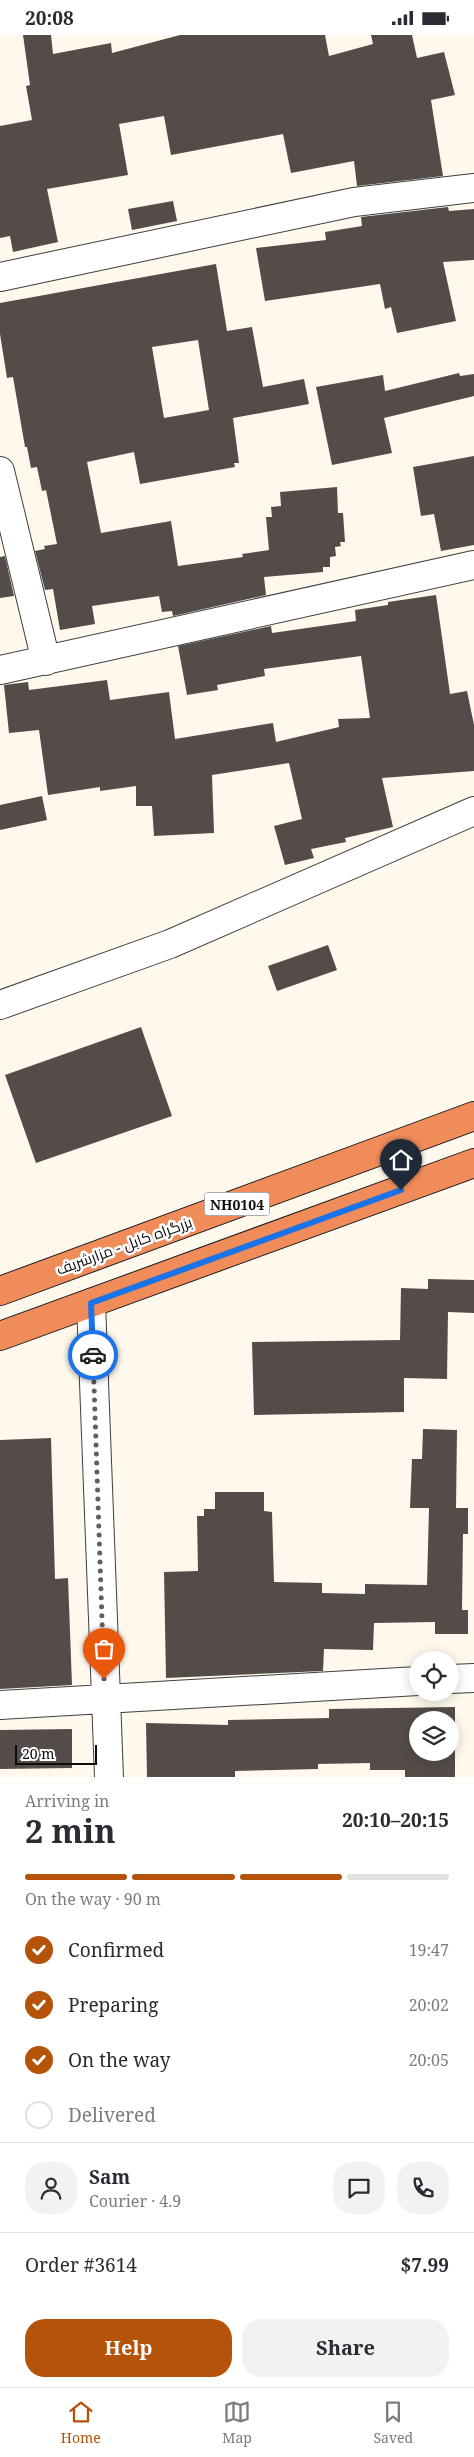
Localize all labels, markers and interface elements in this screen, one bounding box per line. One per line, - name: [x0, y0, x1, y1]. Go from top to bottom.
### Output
- text: 20:08: [25, 5, 74, 31]
- pin: [380, 1139, 422, 1190]
- icon: home: [387, 1146, 415, 1174]
- road number: NH0104: [204, 1193, 270, 1215]
- street label: بزرگراه کابل - مزارشریف: [53, 1211, 195, 1280]
- courier: [68, 1330, 118, 1380]
- icon: car: [79, 1341, 107, 1369]
- pin: [83, 1628, 125, 1679]
- icon: bag: [90, 1635, 118, 1663]
- map controls: [409, 1651, 459, 1761]
- button: locate: [409, 1651, 459, 1701]
- button: layers: [409, 1711, 459, 1761]
- scale bar: [15, 1742, 98, 1765]
- text: 20 m: [22, 1744, 55, 1763]
- text: Arriving in: [25, 1790, 109, 1812]
- text: 20:10–20:15: [342, 1807, 449, 1833]
- text: 2 min: [25, 1809, 116, 1852]
- text: On the way · 90 m: [25, 1888, 161, 1910]
- icon: check: [25, 1936, 53, 1964]
- text: Confirmed: [68, 1937, 164, 1963]
- text: 19:47: [409, 1939, 449, 1961]
- icon: check: [25, 1991, 53, 2019]
- text: Preparing: [68, 1992, 158, 2018]
- text: 20:02: [409, 1994, 449, 2016]
- icon: check: [25, 2046, 53, 2074]
- text: On the way: [68, 2047, 171, 2073]
- text: 20:05: [409, 2049, 449, 2071]
- text: Delivered: [68, 2102, 156, 2128]
- button: person: [25, 2162, 77, 2214]
- button: chat: [333, 2162, 385, 2214]
- button: phone: [397, 2162, 449, 2214]
- text: Sam: [89, 2164, 130, 2190]
- text: Courier · 4.9: [89, 2190, 181, 2212]
- text: Order #3614: [25, 2252, 137, 2278]
- text: $7.99: [400, 2252, 449, 2278]
- button: Help: [25, 2319, 232, 2377]
- button: Share: [242, 2319, 449, 2377]
- tab: Home: [61, 2398, 101, 2447]
- tab: Map: [222, 2398, 252, 2447]
- tab: Saved: [373, 2398, 413, 2447]

